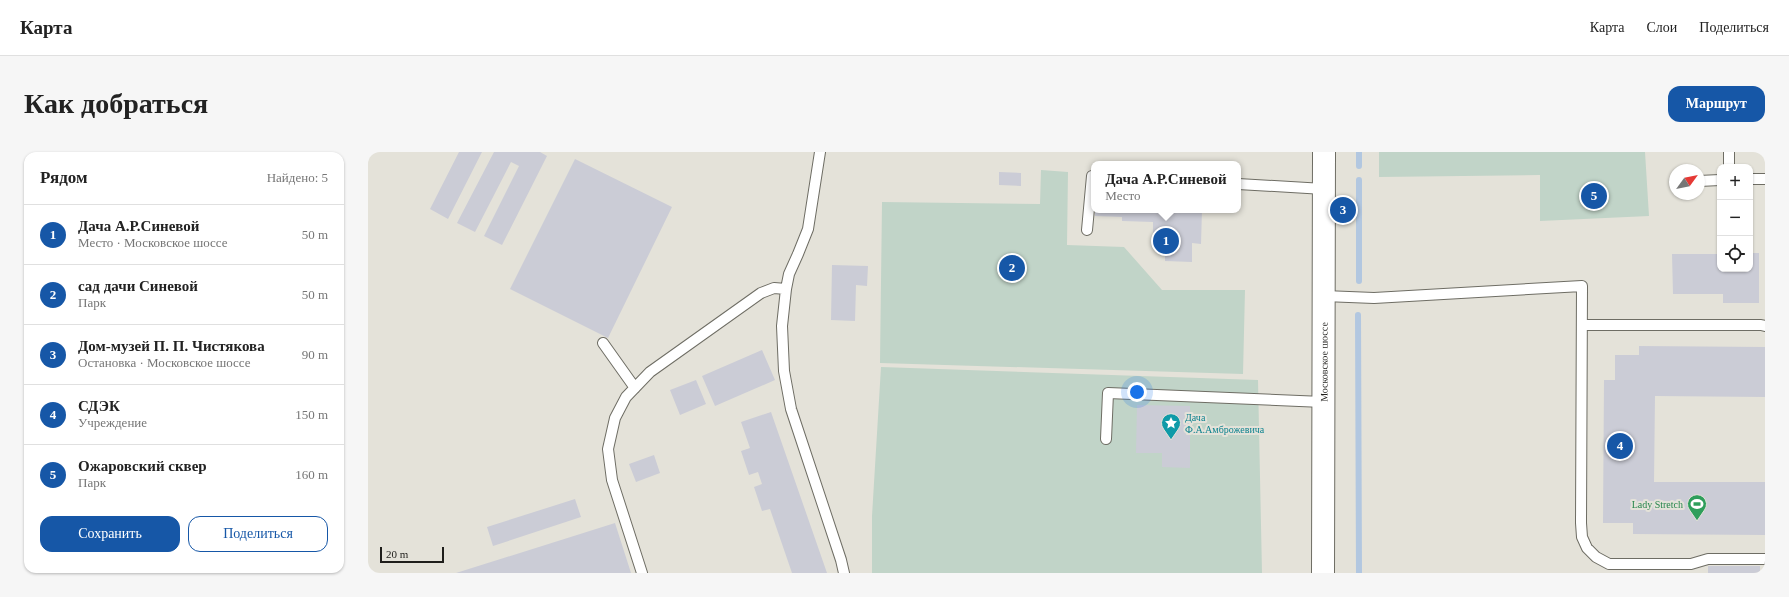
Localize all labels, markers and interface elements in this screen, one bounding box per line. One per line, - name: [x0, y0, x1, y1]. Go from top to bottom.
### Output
- text: Карта: [20, 17, 72, 38]
- text: Карта: [1590, 20, 1624, 35]
- text: Слои: [1646, 20, 1677, 35]
- text: Поделиться: [1699, 20, 1769, 35]
- button: Маршрут: [1668, 86, 1765, 122]
- text: Как добраться: [24, 88, 208, 119]
- popup: [1091, 161, 1241, 213]
- north arrow: [1669, 164, 1705, 200]
- map controls: [1717, 164, 1753, 272]
- button: +: [1717, 164, 1753, 200]
- text: Рядом: [40, 168, 88, 187]
- text: Найдено: 5: [267, 170, 328, 185]
- text: Дача А.Р.Синевой: [1105, 171, 1227, 187]
- pin: 5: [1581, 181, 1607, 211]
- text: Место: [1105, 188, 1141, 203]
- pin: 3: [1330, 195, 1356, 225]
- button: −: [1717, 200, 1753, 236]
- text: Дача А.Р.Синевой: [78, 218, 199, 234]
- pin: 1: [1153, 226, 1179, 256]
- text: 1: [50, 227, 56, 242]
- text: 50 m: [302, 227, 328, 242]
- text: Место · Московское шоссе: [78, 235, 228, 250]
- button: locate: [1717, 236, 1753, 272]
- pin: 2: [999, 253, 1025, 283]
- text: сад дачи Синевой: [78, 278, 198, 294]
- text: 2: [50, 287, 56, 302]
- text: 50 m: [302, 287, 328, 302]
- text: Парк: [78, 295, 106, 310]
- street label: Московское шоссе: [1318, 322, 1330, 402]
- text: Дом-музей П. П. Чистякова: [78, 338, 265, 354]
- text: 3: [50, 347, 56, 362]
- text: 90 m: [302, 347, 328, 362]
- text: Остановка · Московское шоссе: [78, 355, 251, 370]
- your location: [1127, 382, 1147, 402]
- text: СДЭК: [78, 398, 120, 414]
- text: 4: [50, 407, 56, 422]
- text: 150 m: [295, 407, 328, 422]
- place icon: Дача Ф.А.Амброжевича: [1160, 412, 1182, 440]
- place label: Дача Ф.А.Амброжевича: [1185, 412, 1265, 435]
- text: Учреждение: [78, 415, 147, 430]
- pin: 4: [1607, 431, 1633, 461]
- text: Ожаровский сквер: [78, 458, 207, 474]
- text: 5: [50, 467, 56, 482]
- text: 160 m: [295, 467, 328, 482]
- text: Парк: [78, 475, 106, 490]
- sports icon: Lady Stretch: [1686, 493, 1708, 521]
- place label: Lady Stretch: [1632, 499, 1683, 510]
- button: Сохранить: [40, 516, 180, 552]
- button: Поделиться: [188, 516, 328, 552]
- scale bar: [380, 545, 444, 564]
- text: 20 m: [386, 548, 408, 560]

